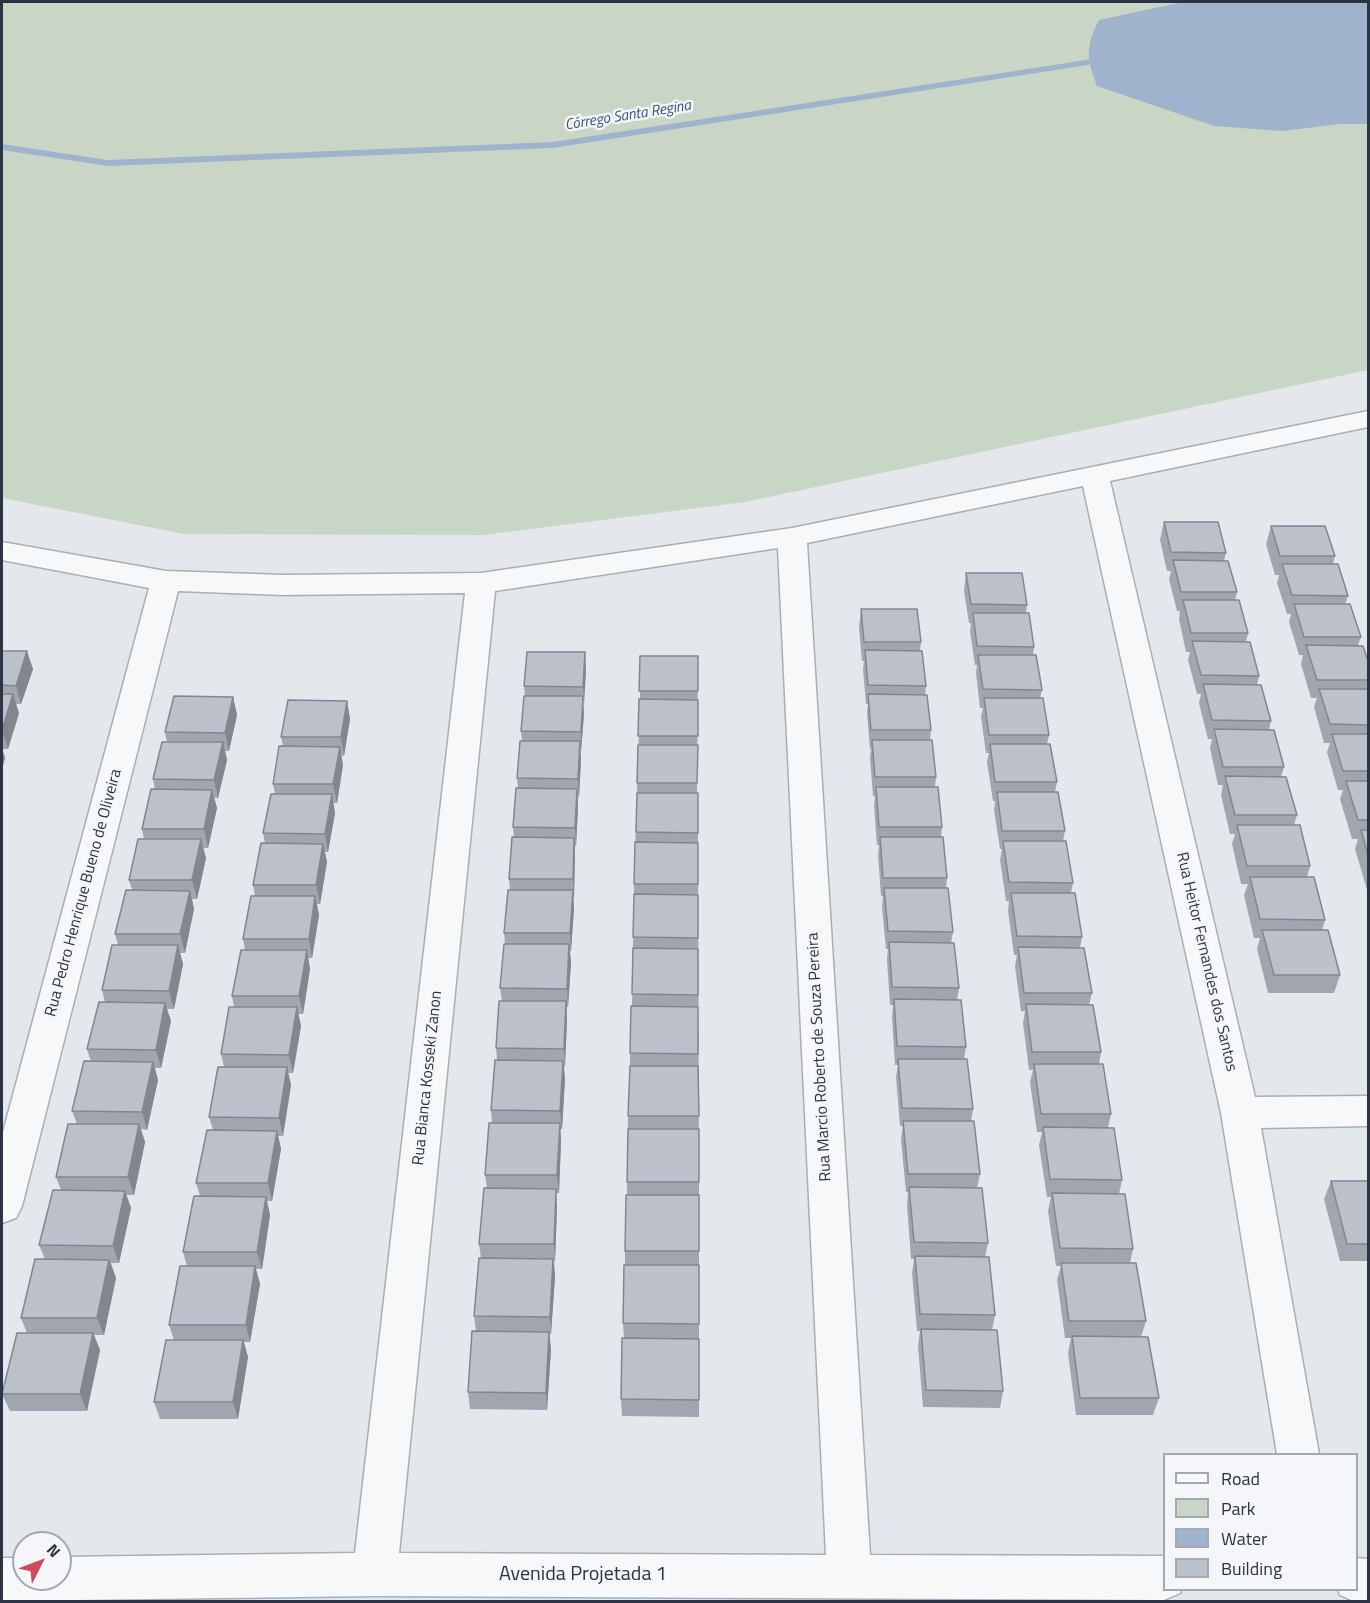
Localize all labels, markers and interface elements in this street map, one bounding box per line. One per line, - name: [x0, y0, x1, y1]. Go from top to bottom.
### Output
- water label: Córrego Santa Regina: [564, 97, 692, 135]
- street label: Rua Pedro Henrique Bueno de Oliveira: [42, 767, 126, 1019]
- street label: Rua Heitor Fernandes dos Santos: [1171, 851, 1241, 1073]
- street label: Rua Marcio Roberto de Souza Pereira: [804, 932, 836, 1182]
- street label: Rua Bianca Kosseki Zanon: [409, 990, 447, 1166]
- legend: [1163, 1453, 1358, 1591]
- text: Road: [1221, 1465, 1260, 1492]
- text: Park: [1221, 1495, 1255, 1522]
- text: Water: [1221, 1525, 1267, 1552]
- north arrow: [12, 1531, 72, 1591]
- text: N: [41, 1538, 67, 1562]
- text: Building: [1221, 1555, 1282, 1582]
- street label: Avenida Projetada 1: [499, 1563, 667, 1587]

